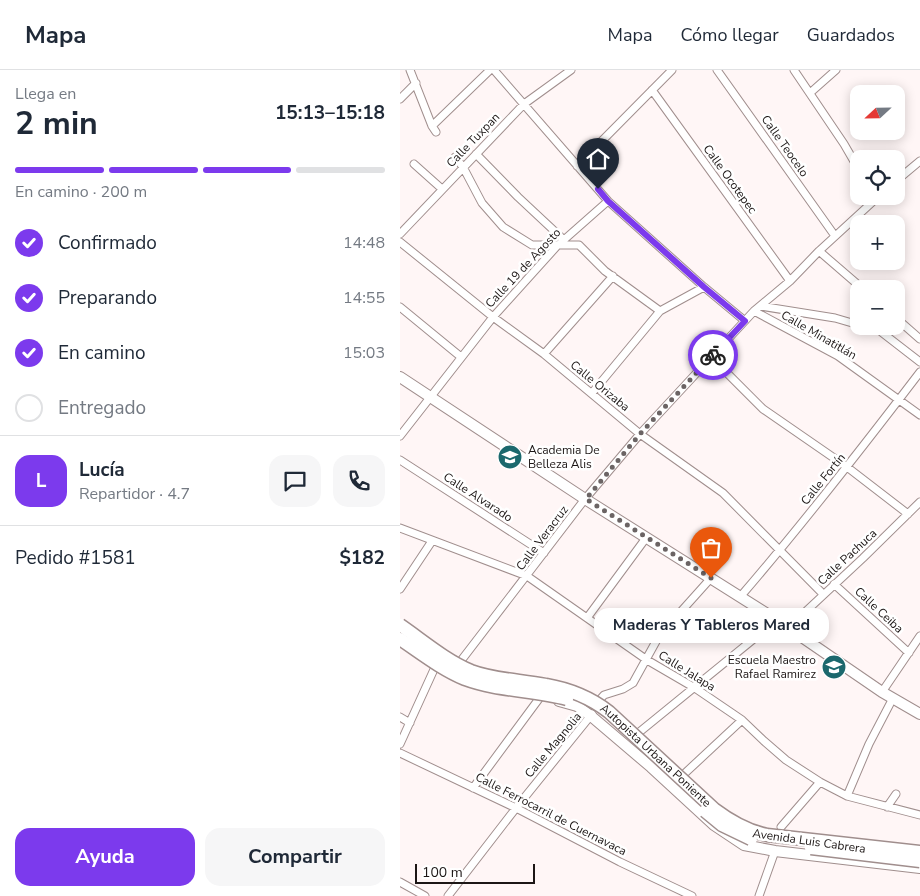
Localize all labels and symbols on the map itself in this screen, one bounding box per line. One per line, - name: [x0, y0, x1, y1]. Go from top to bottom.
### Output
- north arrow: [850, 85, 905, 140]
- street label: Calle Tuxpan: [443, 109, 503, 171]
- street label: Calle Teocelo: [758, 112, 812, 180]
- pin: [577, 138, 619, 189]
- street label: Calle Ocotepec: [700, 141, 761, 217]
- street label: Calle 19 de Agosto: [482, 224, 564, 311]
- street label: Calle Minatitlán: [778, 307, 860, 363]
- courier: [688, 330, 738, 380]
- street label: Calle Orizaba: [567, 357, 633, 415]
- place label: Academia De Belleza Alis: [528, 442, 600, 472]
- school or university icon: Academia De Belleza Alis: [497, 444, 523, 470]
- street label: Calle Fortín: [797, 450, 849, 508]
- street label: Calle Alvarado: [440, 469, 516, 526]
- street label: Calle Veracruz: [512, 502, 572, 574]
- street label: Calle Pachuca: [814, 525, 880, 589]
- pin: [690, 527, 732, 578]
- street label: Calle Ceiba: [851, 583, 907, 637]
- callout: Maderas Y Tableros Mared: [594, 608, 828, 643]
- street label: Calle Jalapa: [656, 647, 718, 695]
- place label: Escuela Maestro Rafael Ramirez: [728, 652, 816, 682]
- school or university icon: Escuela Maestro Rafael Ramirez: [821, 654, 847, 680]
- street label: Autopista Urbana Poniente: [597, 700, 715, 810]
- street label: Calle Magnolia: [521, 709, 585, 781]
- street label: Calle Ferrocarril de Cuernavaca: [473, 769, 629, 859]
- street label: Avenida Luis Cabrera: [751, 825, 867, 857]
- scale bar: [415, 861, 535, 884]

